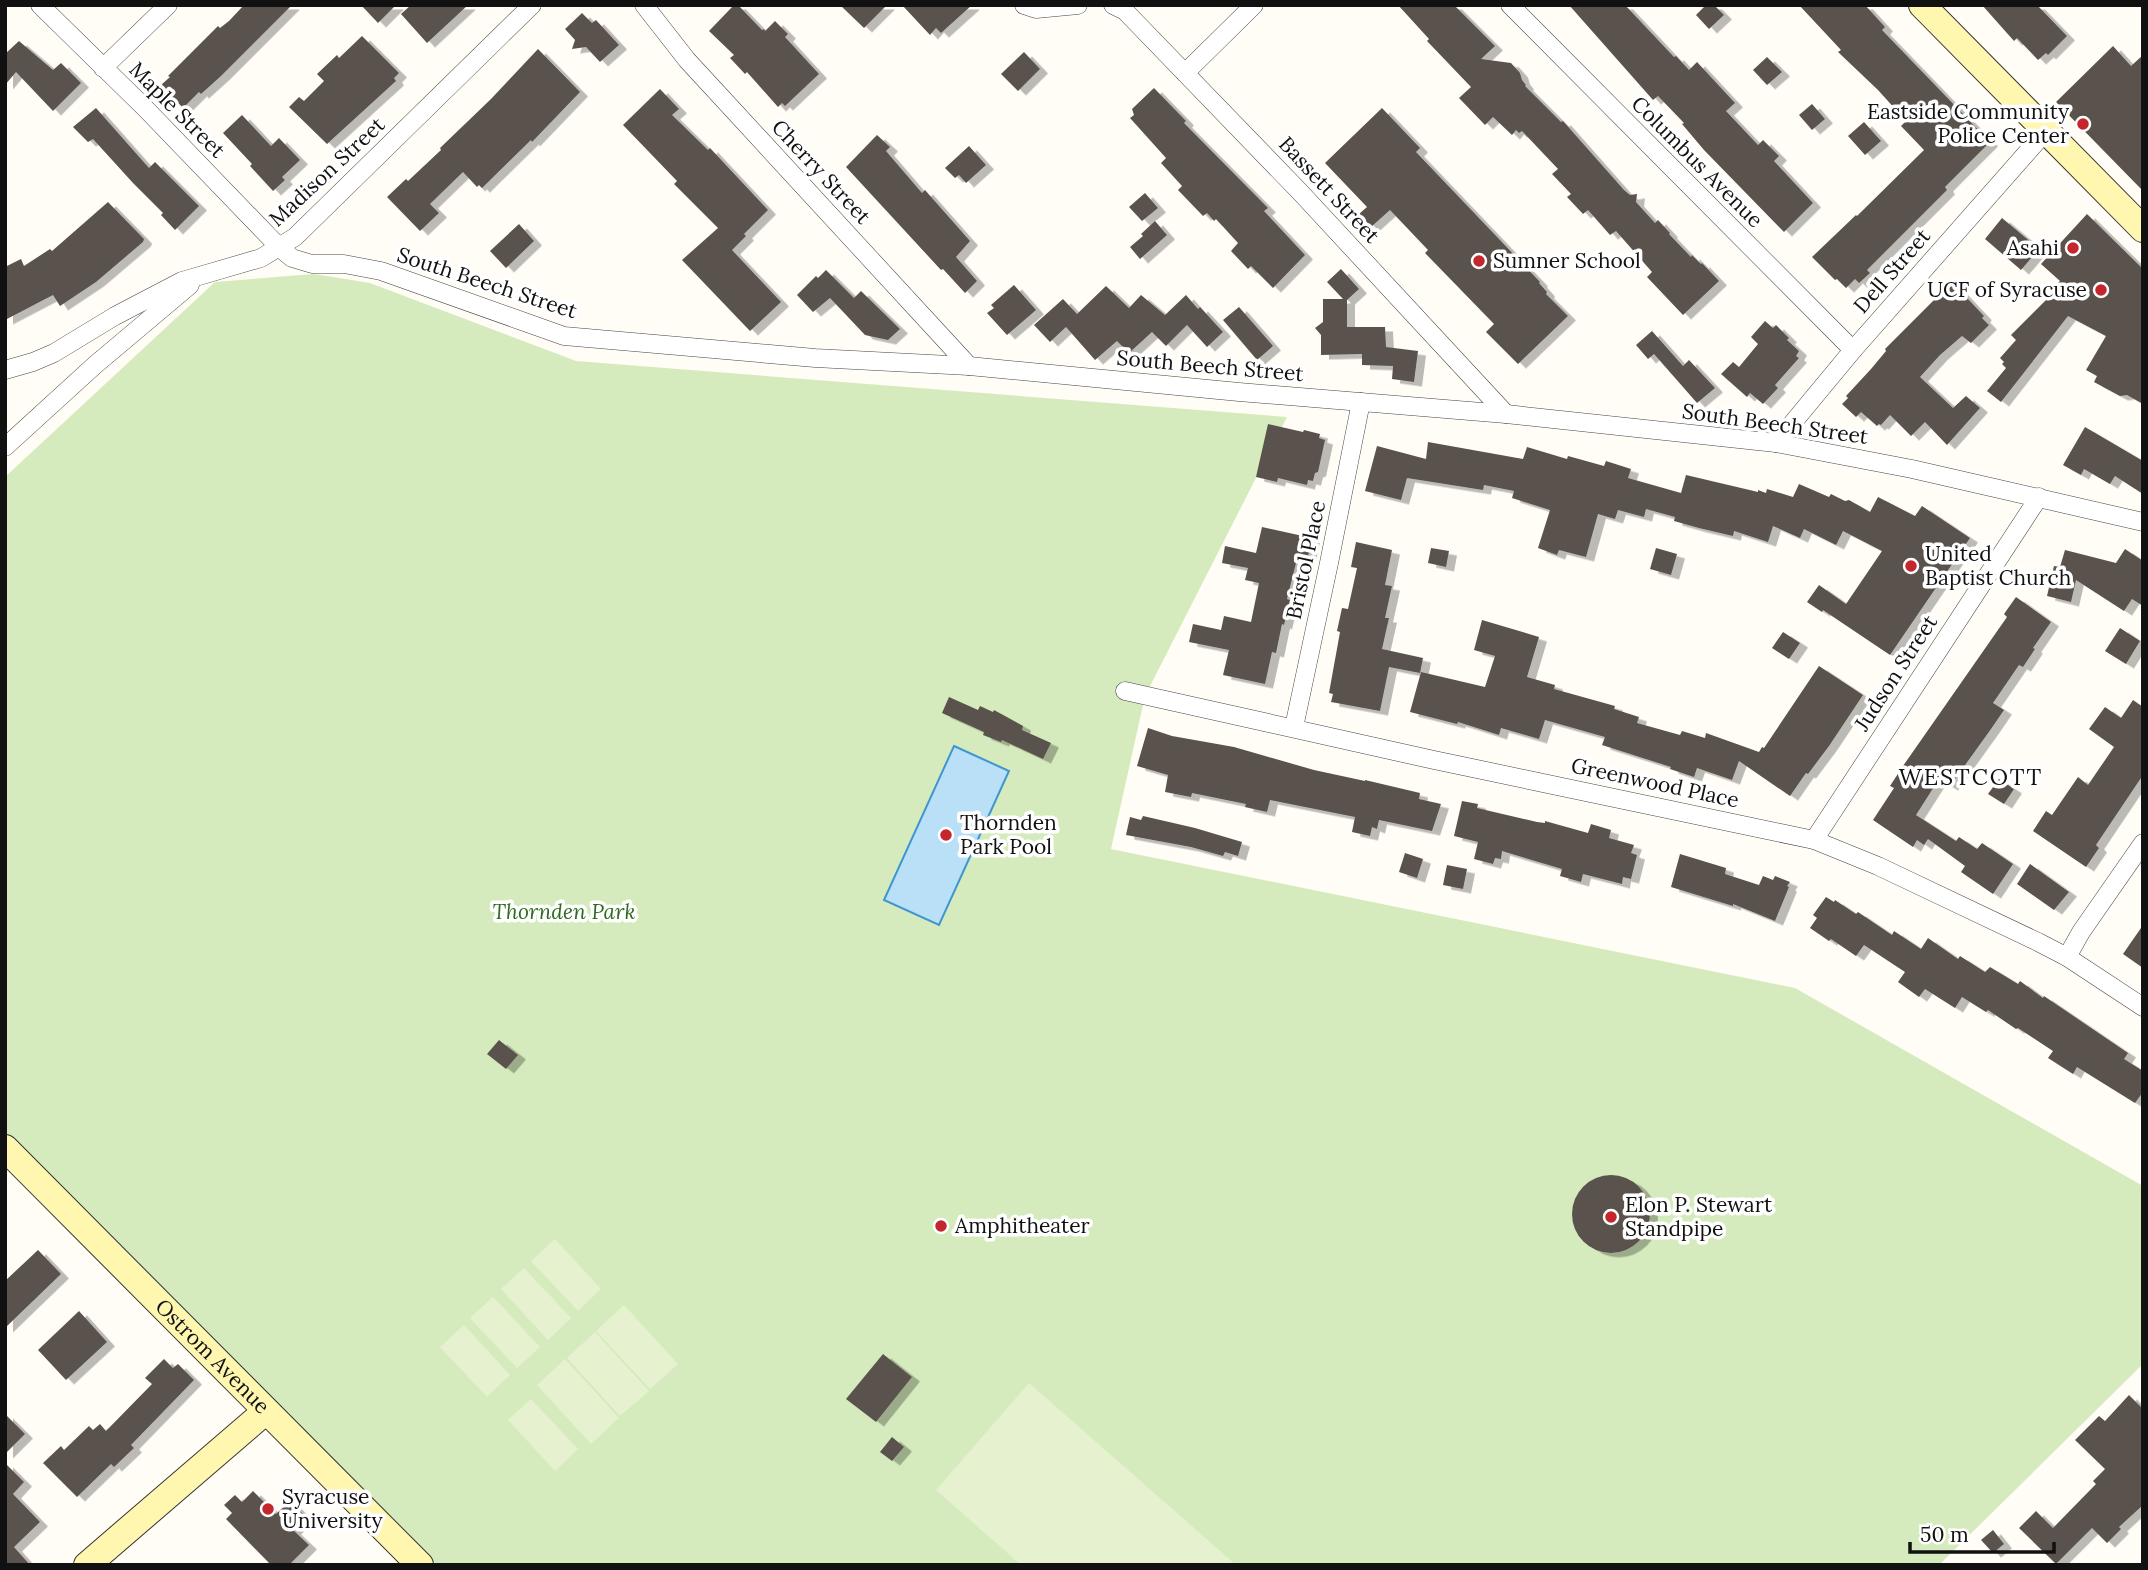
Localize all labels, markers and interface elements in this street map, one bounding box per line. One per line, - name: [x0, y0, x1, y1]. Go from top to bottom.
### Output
- street label: Maple Street: [124, 56, 232, 164]
- street label: Columbus Avenue: [1626, 90, 1769, 233]
- place label: Eastside Community Police Center: [1867, 98, 2069, 149]
- street label: Madison Street: [263, 111, 391, 232]
- street label: Cherry Street: [766, 114, 877, 230]
- marker: Eastside Community Police Center: [2075, 116, 2091, 132]
- street label: Bassett Street: [1273, 131, 1386, 249]
- street label: Dell Street: [1847, 222, 1936, 319]
- place label: Asahi: [2006, 234, 2059, 261]
- marker: Asahi: [2065, 240, 2081, 256]
- street label: South Beech Street: [394, 241, 581, 325]
- place label: Sumner School: [1493, 247, 1641, 274]
- marker: Sumner School: [1471, 253, 1487, 269]
- place label: UCF of Syracuse: [1927, 276, 2087, 303]
- marker: UCF of Syracuse: [2093, 282, 2109, 298]
- street label: South Beech Street: [1116, 344, 1305, 387]
- street label: South Beech Street: [1680, 397, 1871, 450]
- street label: Bristol Place: [1280, 498, 1331, 622]
- place label: United Baptist Church: [1925, 540, 2071, 591]
- marker: United Baptist Church: [1903, 558, 1919, 574]
- street label: Judson Street: [1848, 609, 1944, 737]
- street label: Greenwood Place: [1569, 752, 1741, 813]
- district label: WESTCOTT: [1899, 762, 2043, 791]
- place label: Thornden Park Pool: [960, 809, 1057, 860]
- marker: Thornden Park Pool: [938, 827, 954, 843]
- park label: Thornden Park: [493, 898, 636, 925]
- place label: Elon P. Stewart Standpipe: [1625, 1191, 1773, 1242]
- marker: Elon P. Stewart Standpipe: [1603, 1209, 1619, 1225]
- place label: Amphitheater: [954, 1212, 1090, 1239]
- marker: Amphitheater: [933, 1218, 949, 1234]
- street label: Ostrom Avenue: [150, 1293, 276, 1419]
- place label: Syracuse University: [282, 1483, 383, 1534]
- marker: Syracuse University: [260, 1501, 276, 1517]
- scale bar: [1910, 1510, 2054, 1554]
- text: 50 m: [1920, 1521, 1969, 1548]

